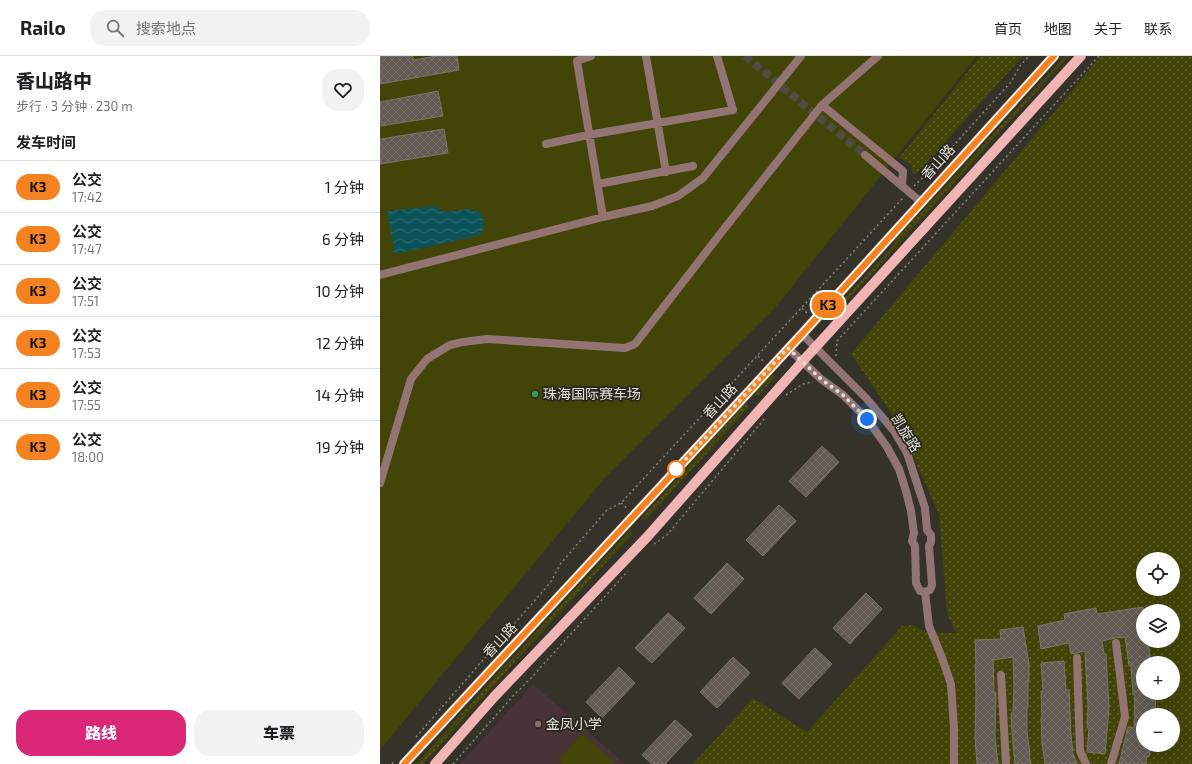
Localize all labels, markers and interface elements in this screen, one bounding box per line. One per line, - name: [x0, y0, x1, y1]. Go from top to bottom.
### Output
- search box: [90, 10, 370, 46]
- text: Railo: [20, 16, 66, 39]
- icon: search: [104, 17, 126, 39]
- text: 搜索地点: [136, 19, 196, 37]
- text: 首页: [994, 20, 1022, 37]
- text: 地图: [1044, 20, 1072, 37]
- text: 关于: [1094, 20, 1122, 37]
- text: 联系: [1144, 20, 1172, 37]
- text: 香山路中: [16, 69, 92, 92]
- button: heart: [322, 69, 364, 111]
- text: 步行 · 3 分钟 · 230 m: [16, 98, 133, 114]
- text: 发车时间: [16, 133, 76, 151]
- street label: 香山路: [917, 140, 958, 183]
- text: 公交: [72, 170, 102, 188]
- text: K3: [30, 178, 46, 195]
- text: 1 分钟: [325, 178, 364, 196]
- text: 17:42: [72, 189, 102, 205]
- text: 公交: [72, 222, 102, 240]
- text: K3: [30, 230, 46, 247]
- text: 6 分钟: [322, 230, 364, 248]
- text: 17:47: [72, 241, 102, 257]
- text: 公交: [72, 274, 102, 292]
- text: K3: [30, 282, 46, 299]
- text: 10 分钟: [316, 282, 364, 300]
- line badge: K3: [810, 292, 846, 318]
- text: 17:51: [72, 293, 99, 309]
- text: K3: [820, 296, 836, 313]
- text: 公交: [72, 326, 102, 344]
- text: K3: [30, 334, 46, 351]
- text: 12 分钟: [316, 334, 364, 352]
- text: 17:53: [72, 345, 101, 361]
- text: 公交: [72, 378, 102, 396]
- street label: 香山路: [699, 380, 740, 422]
- place label: 珠海国际赛车场: [543, 385, 641, 402]
- text: K3: [30, 386, 46, 403]
- text: 14 分钟: [315, 386, 364, 404]
- marker: 珠海国际赛车场: [530, 389, 540, 399]
- text: 17:55: [72, 397, 101, 413]
- your location: [857, 409, 877, 429]
- street label: 凯旋路: [888, 410, 925, 455]
- text: 公交: [72, 430, 102, 448]
- text: K3: [30, 438, 46, 455]
- text: 19 分钟: [316, 438, 364, 456]
- text: 18:00: [72, 449, 104, 465]
- unlabelled marker: [667, 460, 685, 478]
- map controls: [1136, 552, 1180, 752]
- button: locate: [1136, 552, 1180, 596]
- button: layers: [1136, 604, 1180, 648]
- street label: 香山路: [479, 619, 520, 661]
- button: +: [1136, 656, 1180, 700]
- button: −: [1136, 708, 1180, 752]
- button: 路线: [16, 710, 186, 756]
- button: 车票: [194, 710, 364, 756]
- place label: 金凤小学: [546, 715, 602, 732]
- marker: 金凤小学: [533, 719, 543, 729]

